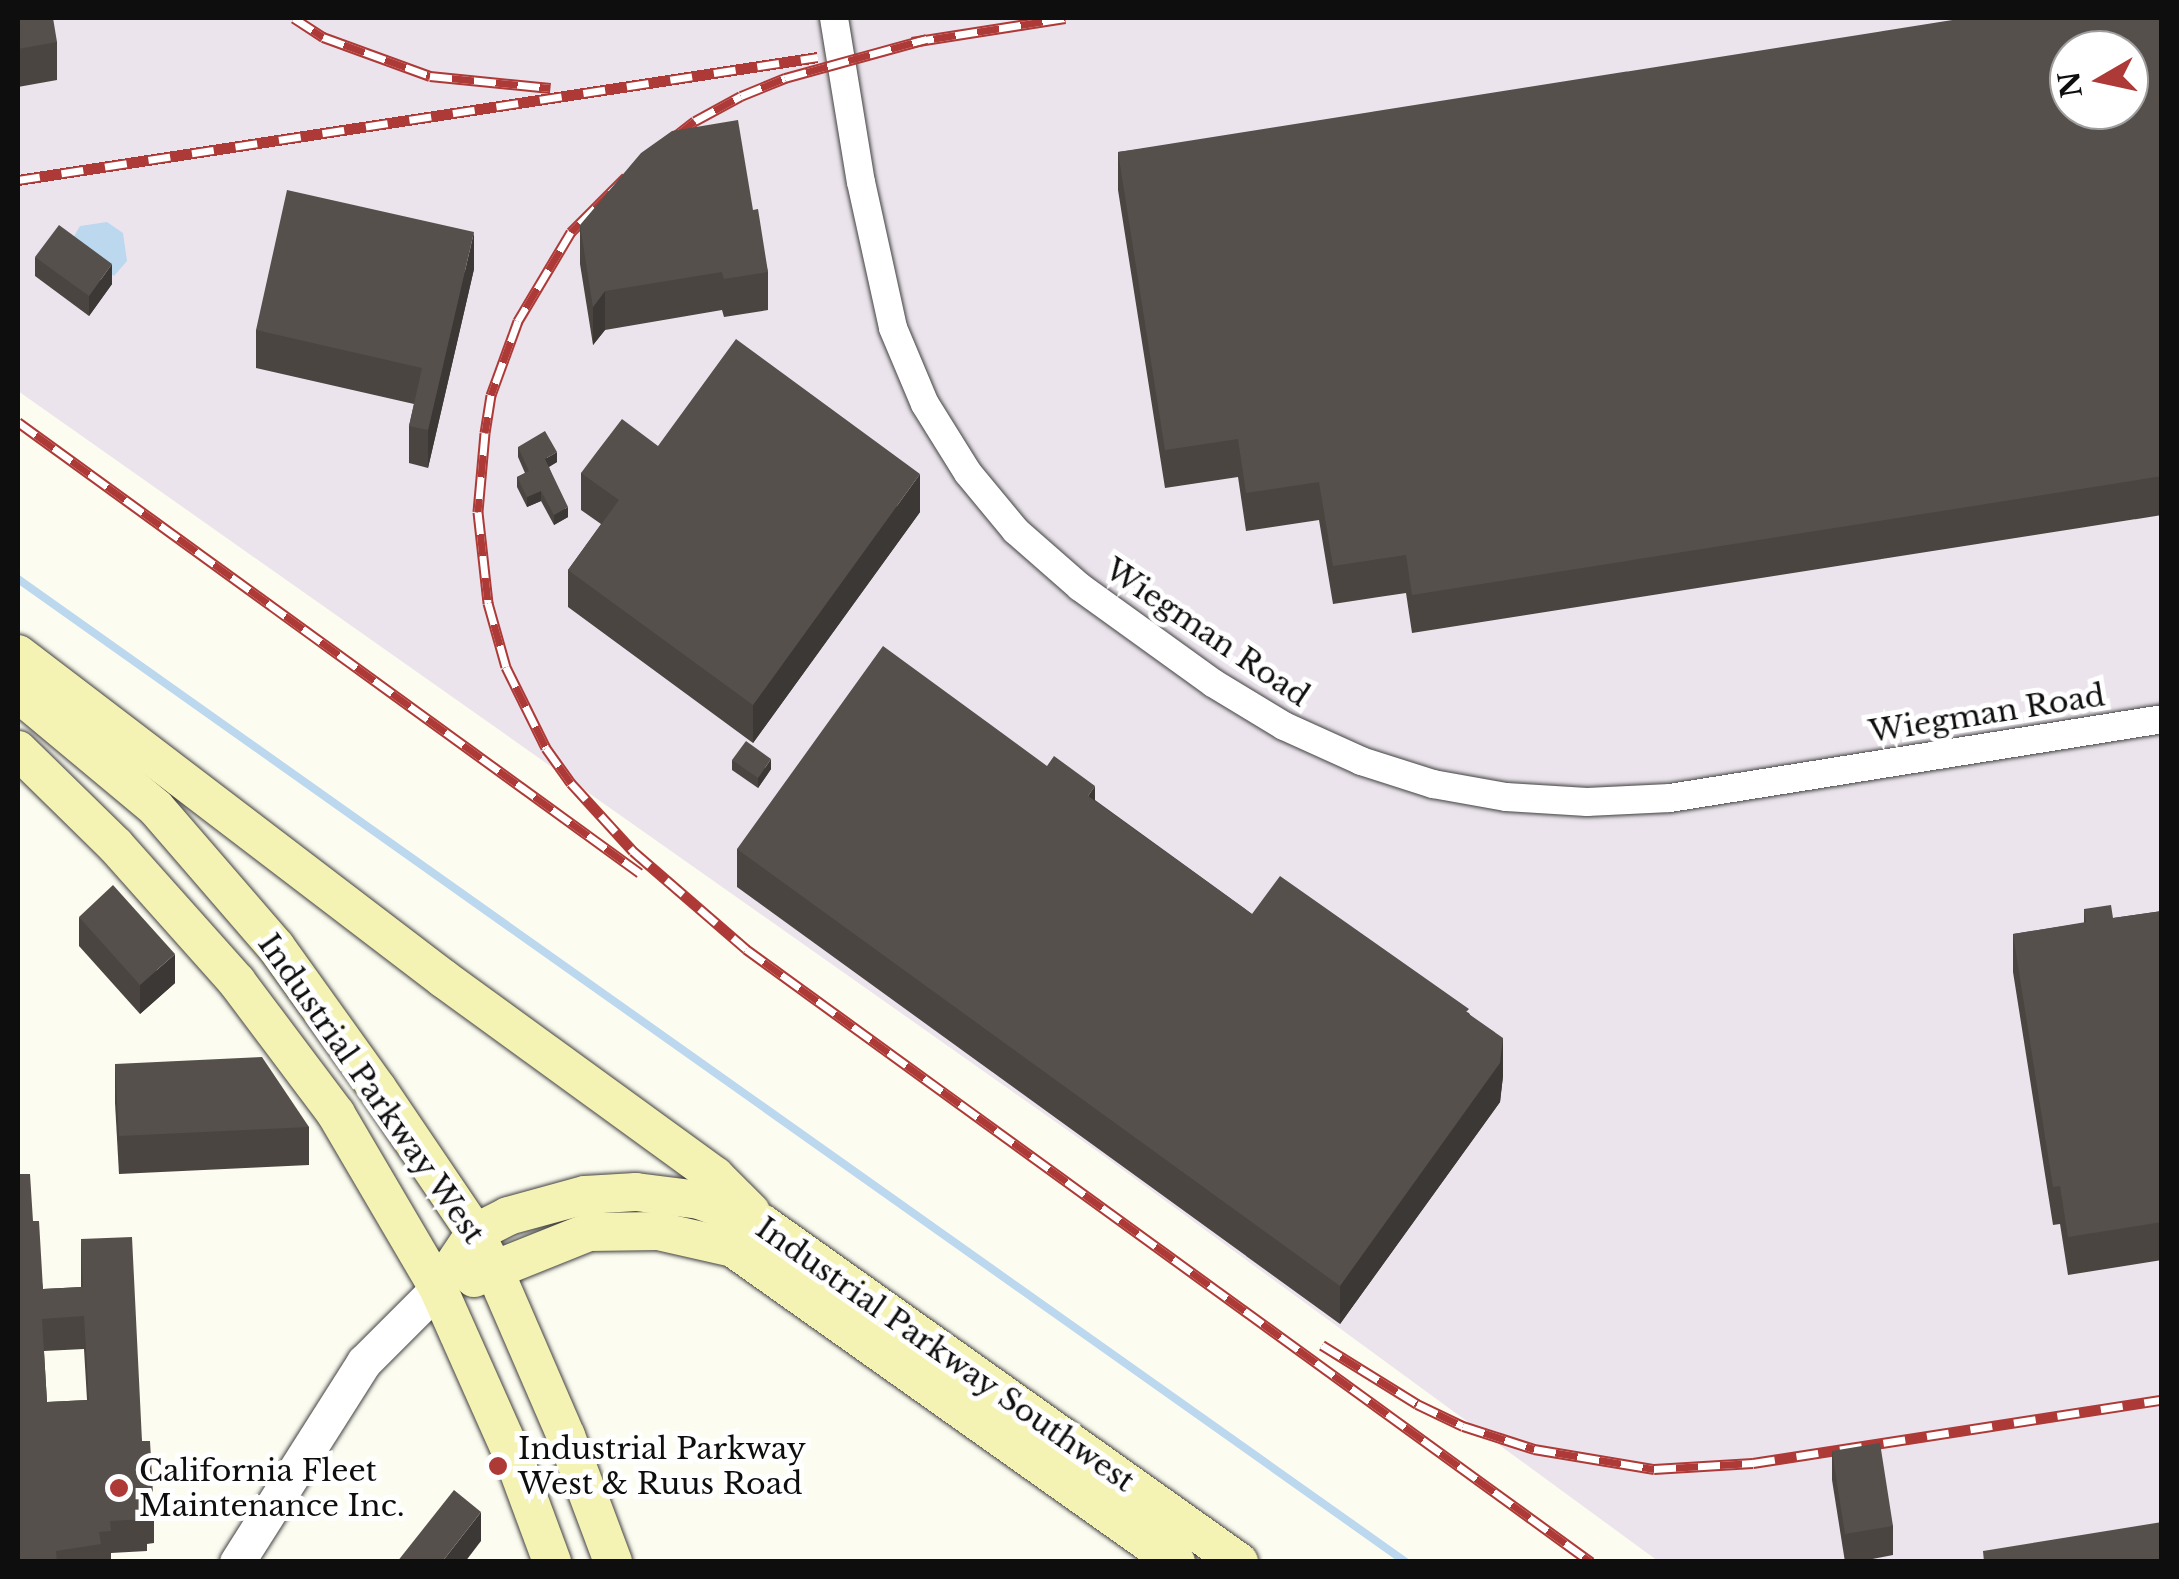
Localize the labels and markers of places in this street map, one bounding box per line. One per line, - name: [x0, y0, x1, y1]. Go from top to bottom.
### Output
- place label: Industrial Parkway West & Ruus Road: [518, 1431, 806, 1502]
- place label: California Fleet Maintenance Inc.: [139, 1453, 405, 1524]
- marker: Industrial Parkway West & Ruus Road: [487, 1455, 509, 1477]
- marker: California Fleet Maintenance Inc.: [108, 1477, 130, 1499]

